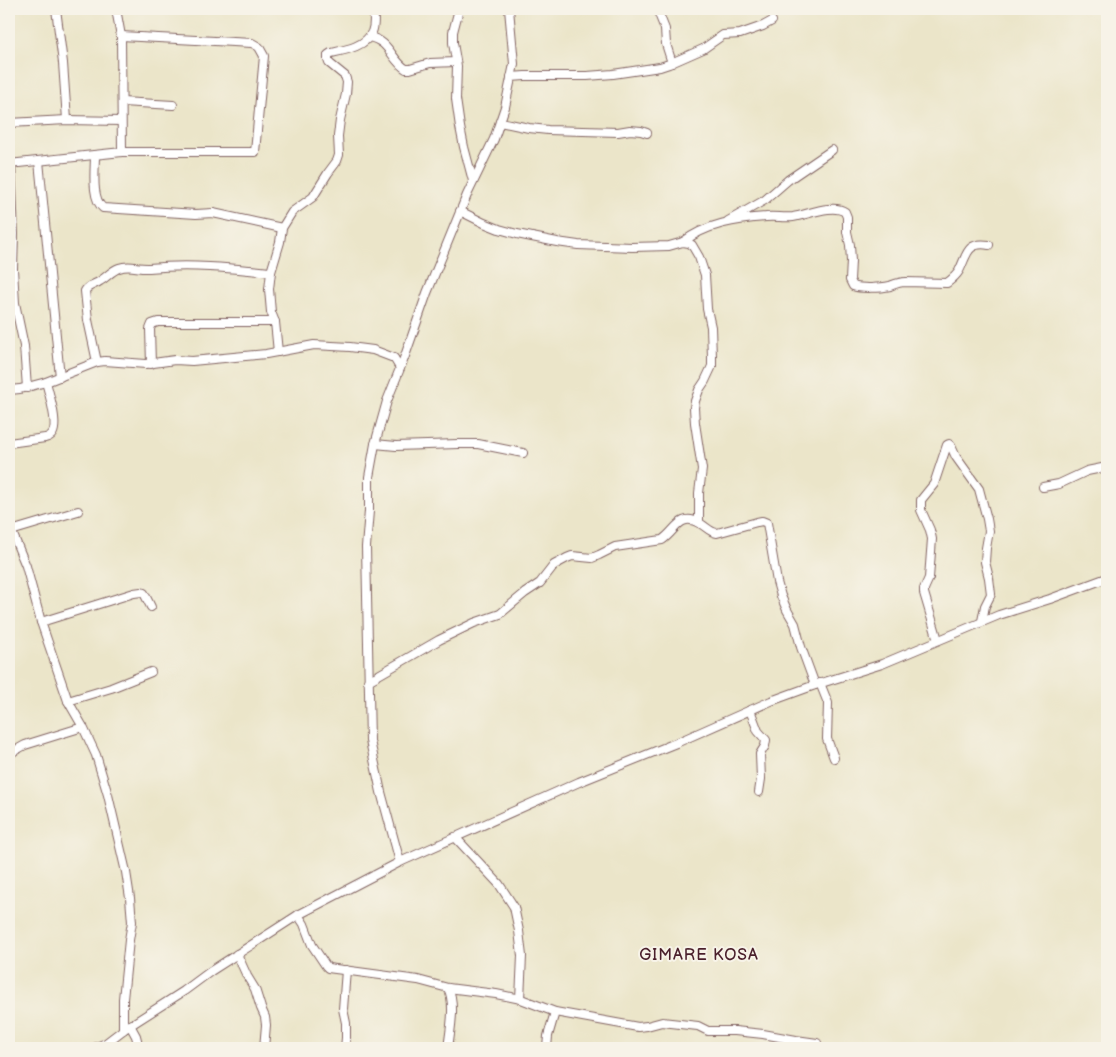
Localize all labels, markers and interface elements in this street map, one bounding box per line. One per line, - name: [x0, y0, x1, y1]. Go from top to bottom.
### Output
- district label: GIMARE KOSA: [639, 946, 759, 965]

